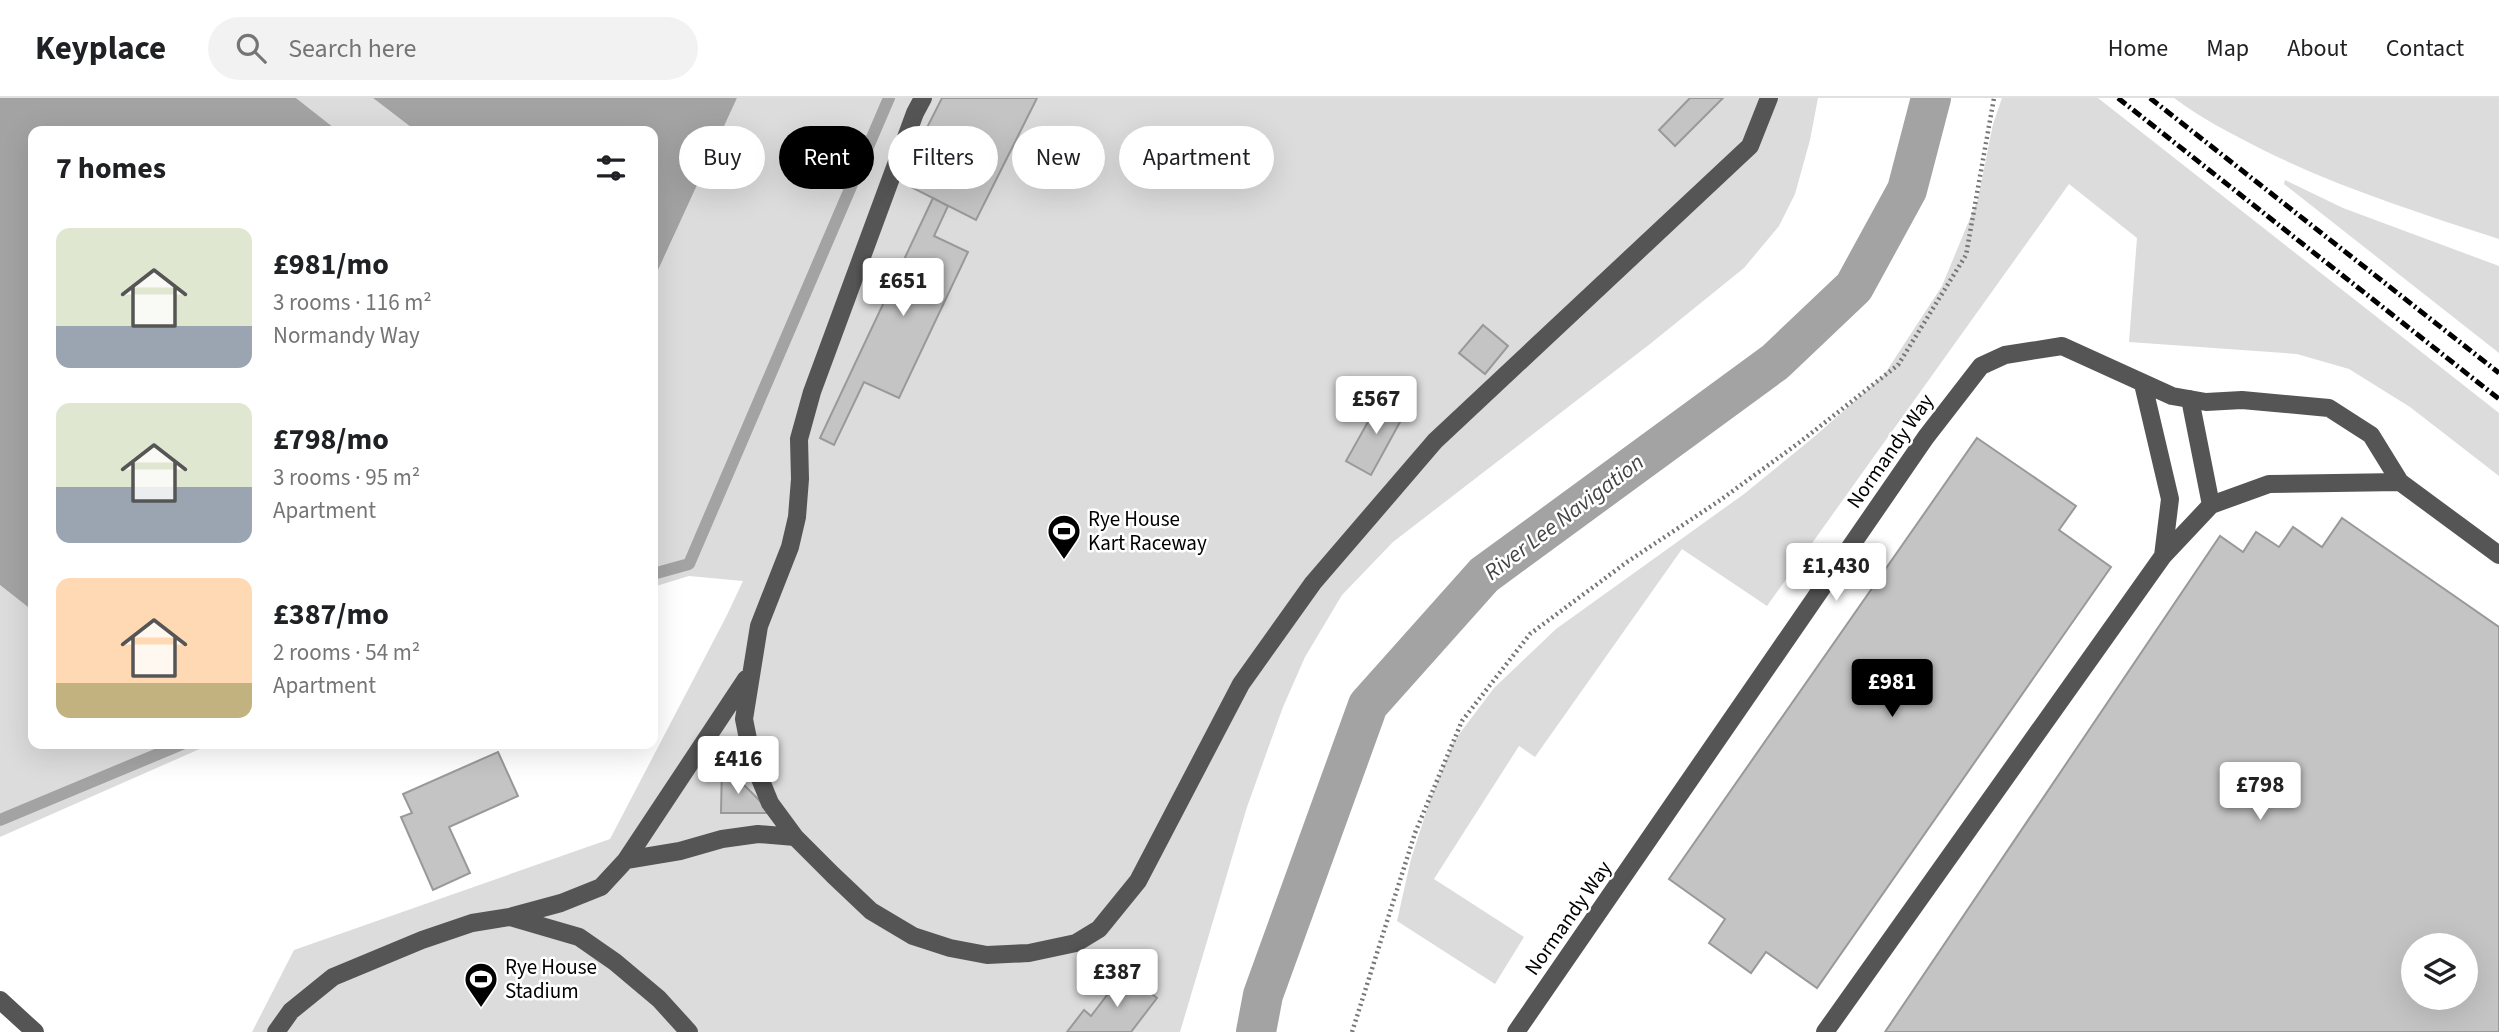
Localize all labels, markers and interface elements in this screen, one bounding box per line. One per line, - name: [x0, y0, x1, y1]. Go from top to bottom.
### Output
- search box: [208, 17, 698, 80]
- text: Keyplace: [35, 25, 166, 72]
- icon: search: [232, 29, 270, 67]
- text: Search here: [288, 30, 416, 67]
- text: Home: [2108, 31, 2168, 66]
- text: Map: [2206, 31, 2249, 66]
- text: About: [2287, 31, 2348, 66]
- text: Contact: [2386, 31, 2464, 66]
- chip: Buy: [679, 126, 765, 189]
- chip: Rent: [779, 126, 874, 189]
- chip: Filters: [888, 126, 998, 189]
- chip: New: [1012, 126, 1105, 189]
- chip: Apartment: [1119, 126, 1274, 189]
- text: 7 homes: [56, 147, 166, 190]
- icon: filters: [592, 149, 630, 187]
- text: £981/mo: [273, 243, 389, 286]
- icon: home: [112, 256, 196, 340]
- pin: £651: [862, 258, 944, 318]
- text: £651: [879, 264, 927, 297]
- text: 3 rooms · 116 m²: [273, 286, 432, 319]
- text: Normandy Way: [273, 319, 420, 352]
- pin: £567: [1335, 376, 1417, 436]
- text: £567: [1352, 382, 1400, 415]
- street label: Normandy Way: [1839, 387, 1941, 514]
- text: £798/mo: [273, 418, 389, 461]
- icon: home: [112, 431, 196, 515]
- water label: River Lee Navigation: [1477, 446, 1651, 588]
- text: 3 rooms · 95 m²: [273, 461, 420, 494]
- text: Apartment: [273, 494, 376, 527]
- place label: Rye House Kart Raceway: [1088, 504, 1207, 558]
- sports icon: Rye House Kart Raceway: [1045, 512, 1083, 561]
- pin: £1,430: [1779, 544, 1893, 603]
- text: £1,430: [1802, 549, 1870, 582]
- text: £387/mo: [273, 593, 389, 636]
- icon: home: [112, 606, 196, 690]
- text: 2 rooms · 54 m²: [273, 636, 420, 669]
- pin: £981: [1851, 660, 1933, 719]
- text: £981: [1868, 665, 1916, 698]
- text: Apartment: [273, 669, 376, 702]
- pin: £416: [697, 736, 779, 796]
- text: £416: [714, 742, 762, 775]
- pin: £798: [2219, 762, 2301, 822]
- text: £798: [2236, 768, 2284, 801]
- street label: Normandy Way: [1517, 854, 1619, 981]
- map controls: [2401, 933, 2478, 1010]
- button: layers: [2401, 933, 2478, 1010]
- pin: £387: [1076, 950, 1158, 1009]
- place label: Rye House Stadium: [505, 952, 597, 1006]
- text: £387: [1093, 955, 1141, 988]
- sports icon: Rye House Stadium: [462, 960, 500, 1009]

